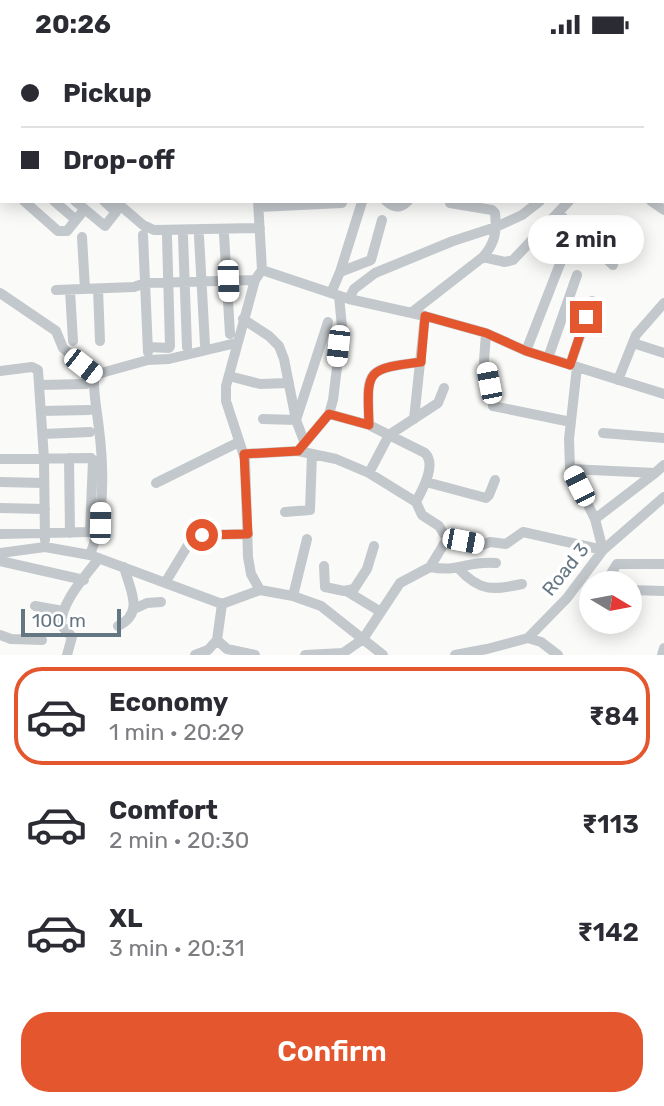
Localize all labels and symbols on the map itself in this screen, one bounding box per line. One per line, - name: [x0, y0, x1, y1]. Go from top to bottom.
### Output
- callout: 2 min: [528, 215, 644, 265]
- car: [217, 260, 240, 302]
- route end: [570, 301, 602, 333]
- car: [326, 324, 351, 368]
- car: [60, 345, 107, 387]
- car: [475, 360, 504, 406]
- car: [561, 463, 598, 509]
- car: [90, 502, 111, 544]
- route start: [186, 519, 218, 551]
- car: [441, 527, 486, 555]
- street label: Road 3: [537, 538, 594, 600]
- north arrow: [579, 571, 642, 633]
- scale bar: [21, 605, 121, 637]

